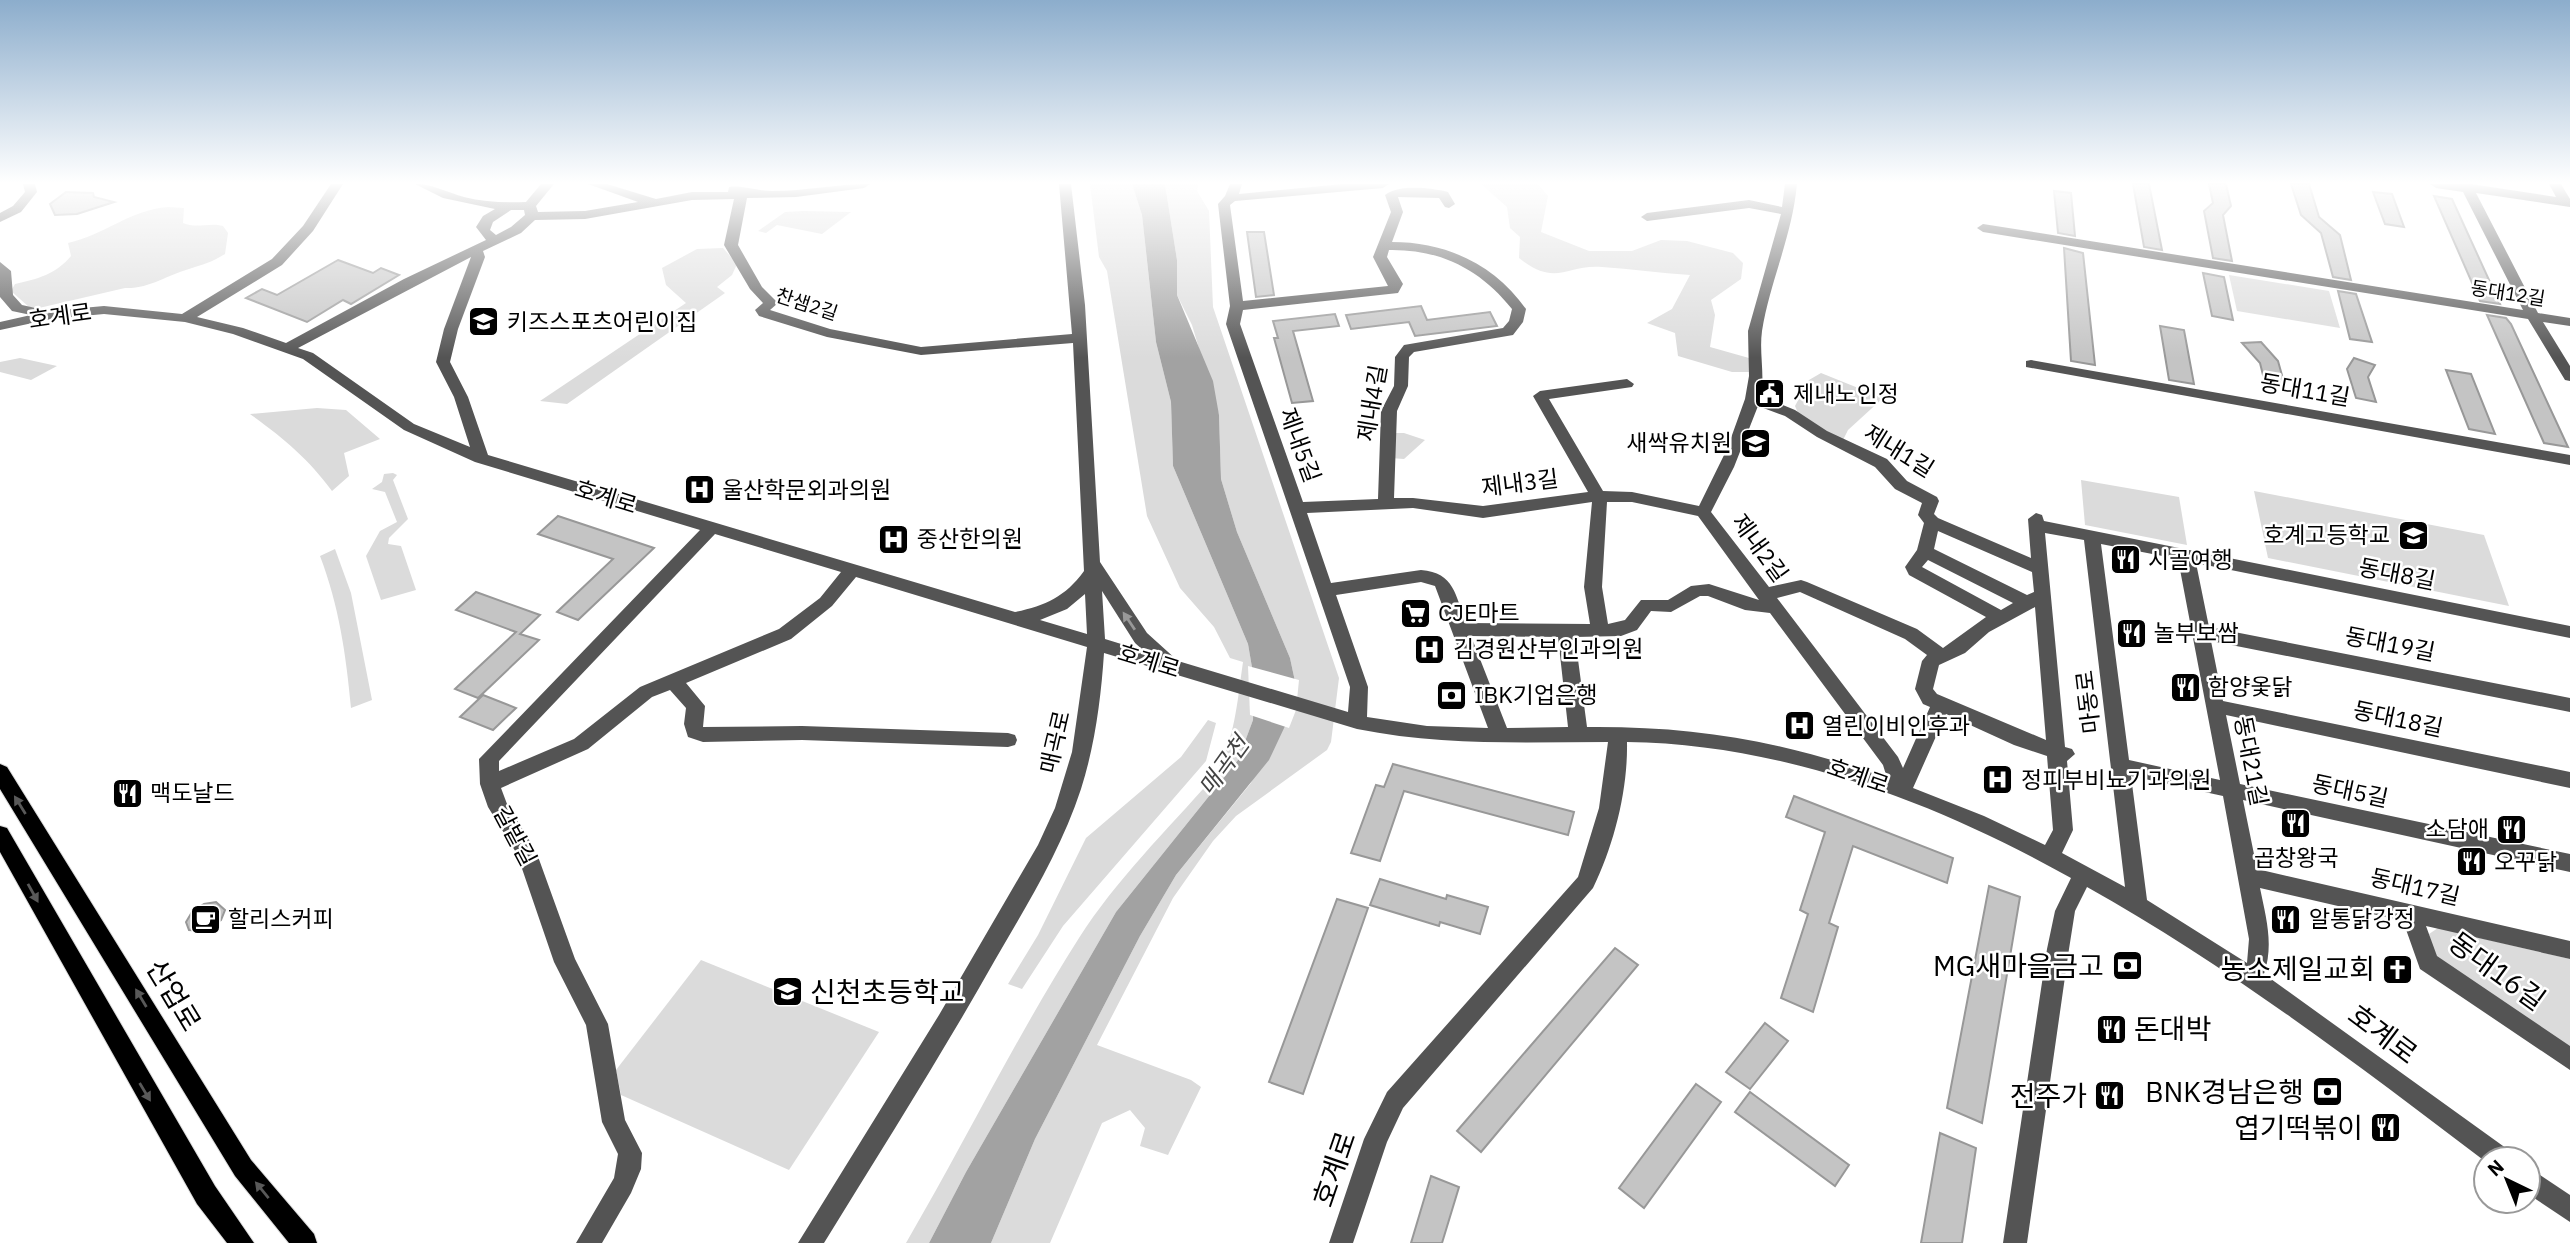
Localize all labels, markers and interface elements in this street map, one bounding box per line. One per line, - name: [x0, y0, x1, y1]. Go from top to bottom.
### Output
- street label: 동대12길: [2469, 275, 2547, 311]
- street label: 찬샘2길: [773, 283, 841, 325]
- street label: 호계로: [26, 296, 93, 334]
- school or university icon: 키즈스포츠어린이집: [467, 305, 501, 339]
- place label: 키즈스포츠어린이집: [507, 306, 697, 336]
- street label: 제내4길: [1350, 362, 1392, 443]
- street label: 동대11길: [2258, 366, 2353, 412]
- public building icon: 제내노인정: [1753, 377, 1787, 411]
- place label: 제내노인정: [1793, 378, 1899, 408]
- street label: 제내5길: [1274, 403, 1328, 486]
- street label: 제내1길: [1859, 417, 1940, 483]
- school or university icon: 새싹유치원: [1738, 426, 1772, 460]
- place label: 새싹유치원: [1626, 427, 1732, 457]
- street label: 제내3길: [1480, 462, 1560, 502]
- street label: 호계로: [572, 472, 641, 520]
- hospital icon: 울산학문외과의원: [682, 473, 716, 507]
- place label: 울산학문외과의원: [722, 474, 891, 504]
- street label: 제내2길: [1726, 507, 1796, 587]
- school or university icon: 호계고등학교: [2396, 518, 2430, 552]
- place label: 호계고등학교: [2263, 519, 2390, 549]
- hospital icon: 중산한의원: [877, 522, 911, 556]
- place label: 중산한의원: [917, 523, 1023, 553]
- restaurant icon: 시골여행: [2108, 543, 2142, 577]
- place label: 시골여행: [2148, 544, 2233, 574]
- street label: 동대8길: [2356, 551, 2438, 595]
- supermarket icon: CJE마트: [1398, 596, 1432, 630]
- place label: CJE마트: [1438, 597, 1520, 627]
- one-way arrow: [1122, 612, 1136, 630]
- restaurant icon: 놀부보쌈: [2114, 616, 2148, 650]
- place label: 놀부보쌈: [2154, 617, 2239, 647]
- street label: 동대19길: [2343, 620, 2438, 666]
- hospital icon: 김경원산부인과의원: [1413, 632, 1447, 666]
- place label: 김경원산부인과의원: [1453, 633, 1643, 663]
- street label: 호계로: [1115, 636, 1184, 684]
- street label: 마동로: [2068, 669, 2106, 735]
- restaurant icon: 함양옻닭: [2168, 670, 2202, 704]
- place label: 함양옻닭: [2208, 671, 2293, 701]
- bank icon: IBK기업은행: [1434, 678, 1468, 712]
- place label: IBK기업은행: [1474, 679, 1597, 709]
- street label: 동대18길: [2351, 694, 2446, 742]
- street label: 매곡로: [1032, 707, 1076, 776]
- hospital icon: 열린이비인후과: [1782, 709, 1816, 743]
- place label: 열린이비인후과: [1822, 710, 1970, 740]
- street label: 동대21길: [2229, 713, 2275, 808]
- water label: 매곡천: [1191, 727, 1257, 802]
- street label: 호계로: [1823, 751, 1893, 800]
- hospital icon: 정피부비뇨기과의원: [1981, 763, 2015, 797]
- place label: 정피부비뇨기과의원: [2021, 764, 2211, 794]
- street label: 동대5길: [2309, 767, 2391, 813]
- restaurant icon: 맥도날드: [110, 776, 144, 810]
- place label: 맥도날드: [150, 777, 235, 807]
- one-way arrow: [14, 795, 27, 814]
- street label: 갈밭길: [488, 800, 544, 871]
- restaurant icon: 곱창왕국: [2279, 807, 2313, 841]
- restaurant icon: 소담애: [2495, 812, 2529, 846]
- place label: 소담애: [2426, 813, 2489, 843]
- place label: 곱창왕국: [2254, 842, 2338, 872]
- restaurant icon: 오꾸닭: [2454, 845, 2488, 879]
- place label: 오꾸닭: [2494, 846, 2557, 876]
- street label: 동대17길: [2367, 861, 2463, 911]
- one-way arrow: [27, 884, 39, 903]
- cafe icon: 할리스커피: [188, 902, 222, 936]
- restaurant icon: 알통닭강정: [2269, 902, 2303, 936]
- place label: 할리스커피: [228, 903, 334, 933]
- place label: 알통닭강정: [2309, 903, 2415, 933]
- street label: 동대16길: [2442, 923, 2553, 1018]
- place label: MG새마을금고: [1933, 947, 2104, 984]
- bank icon: MG새마을금고: [2110, 949, 2144, 983]
- place label: 농소제일교회: [2220, 950, 2375, 987]
- street label: 산업로: [139, 952, 210, 1037]
- church icon: 농소제일교회: [2381, 952, 2415, 986]
- place label: 신천초등학교: [810, 973, 965, 1010]
- school or university icon: 신천초등학교: [770, 975, 804, 1009]
- one-way arrow: [134, 988, 147, 1007]
- street label: 호계로: [2341, 996, 2425, 1072]
- place label: 돈대박: [2134, 1010, 2211, 1047]
- restaurant icon: 돈대박: [2094, 1012, 2128, 1046]
- place label: BNK경남은행: [2145, 1073, 2304, 1110]
- bank icon: BNK경남은행: [2310, 1075, 2344, 1109]
- place label: 전주가: [2010, 1077, 2087, 1114]
- restaurant icon: 전주가: [2093, 1079, 2127, 1113]
- one-way arrow: [139, 1082, 151, 1101]
- place label: 엽기떡볶이: [2234, 1109, 2363, 1146]
- restaurant icon: 엽기떡볶이: [2369, 1111, 2403, 1145]
- street label: 호계로: [1303, 1126, 1364, 1211]
- north arrow: [2472, 1145, 2542, 1215]
- text: N: [2482, 1154, 2509, 1181]
- one-way arrow: [255, 1182, 270, 1199]

